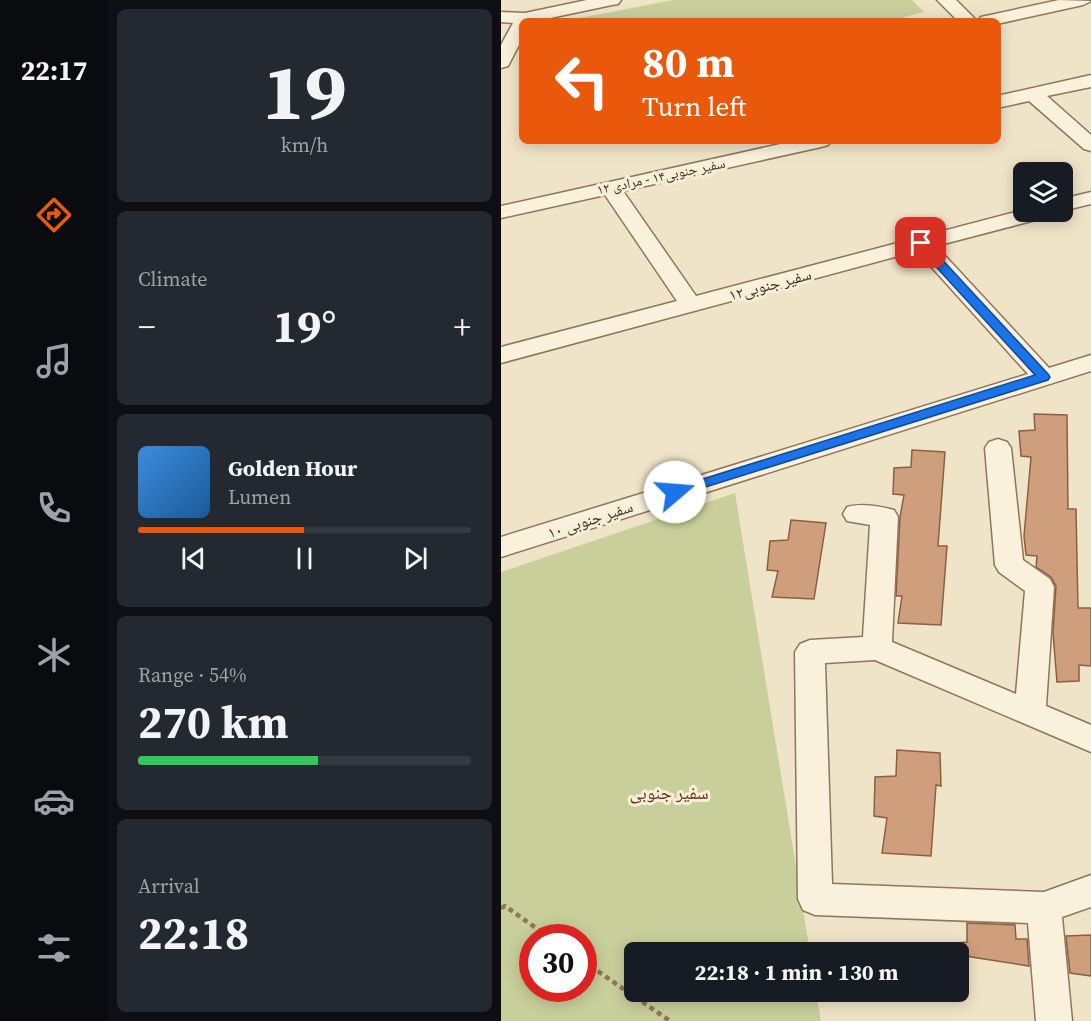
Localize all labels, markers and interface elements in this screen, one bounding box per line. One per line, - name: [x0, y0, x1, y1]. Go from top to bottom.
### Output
- text: 80 m: [642, 33, 735, 91]
- text: 19: [262, 38, 347, 145]
- icon: left: [543, 42, 621, 120]
- text: 22:17: [21, 52, 87, 89]
- text: Turn left: [642, 88, 746, 125]
- text: km/h: [281, 131, 328, 159]
- street label: سفیر جنوبی۱۴ - مرادی ۱۲: [595, 153, 727, 199]
- map controls: [1013, 162, 1073, 222]
- button: layers: [1013, 162, 1073, 222]
- icon: directions: [33, 194, 75, 236]
- pin: [895, 217, 946, 268]
- icon: arrive: [904, 226, 937, 259]
- street label: سفیر جنوبی۱۲: [726, 262, 814, 306]
- text: Climate: [138, 265, 207, 293]
- text: 19°: [273, 295, 336, 357]
- text: −: [138, 304, 156, 349]
- text: +: [453, 304, 471, 349]
- icon: music: [33, 340, 75, 382]
- text: Golden Hour: [228, 453, 357, 483]
- position arrow: [643, 460, 707, 524]
- text: Lumen: [228, 483, 291, 511]
- icon: phone: [33, 487, 75, 529]
- street label: سفیر جنوبی ۱۰: [545, 495, 635, 543]
- icon: previous: [177, 542, 210, 575]
- icon: pause: [288, 542, 321, 575]
- icon: next: [399, 542, 432, 575]
- icon: climate: [33, 634, 75, 676]
- text: Range · 54%: [138, 661, 247, 689]
- text: 270 km: [138, 691, 289, 753]
- icon: car: [33, 780, 75, 822]
- district label: سفیر جنوبی: [629, 780, 709, 805]
- text: Arrival: [138, 872, 200, 900]
- text: 22:18: [138, 902, 249, 964]
- speed limit sign: 30: [519, 924, 597, 1002]
- icon: filters: [33, 927, 75, 969]
- text: 22:18 · 1 min · 130 m: [695, 957, 898, 987]

